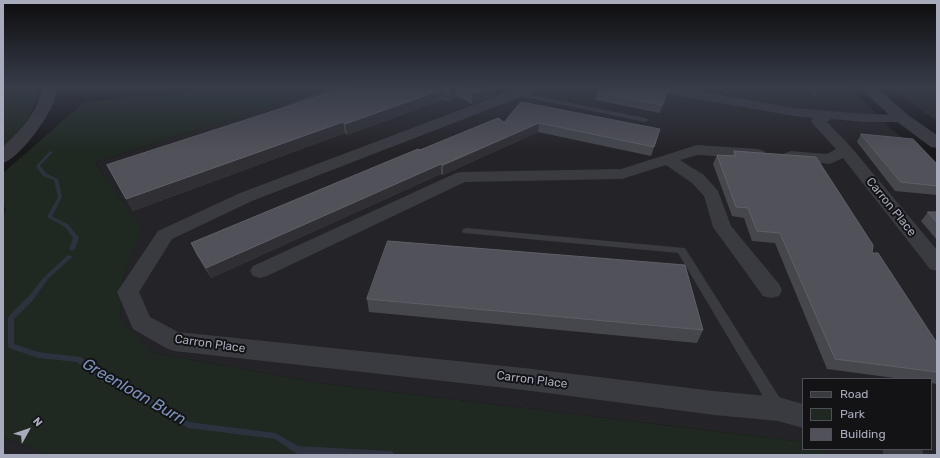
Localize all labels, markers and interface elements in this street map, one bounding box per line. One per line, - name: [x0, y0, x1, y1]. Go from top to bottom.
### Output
- street label: Carron Place: [863, 175, 919, 239]
- street label: Carron Place: [174, 332, 246, 356]
- water label: Greenloan Burn: [79, 354, 189, 430]
- street label: Carron Place: [496, 369, 568, 391]
- legend: [802, 378, 932, 450]
- text: Road: [840, 387, 868, 401]
- text: Park: [840, 407, 865, 421]
- north arrow: [8, 410, 48, 450]
- text: N: [30, 415, 45, 429]
- text: Building: [840, 427, 886, 441]

